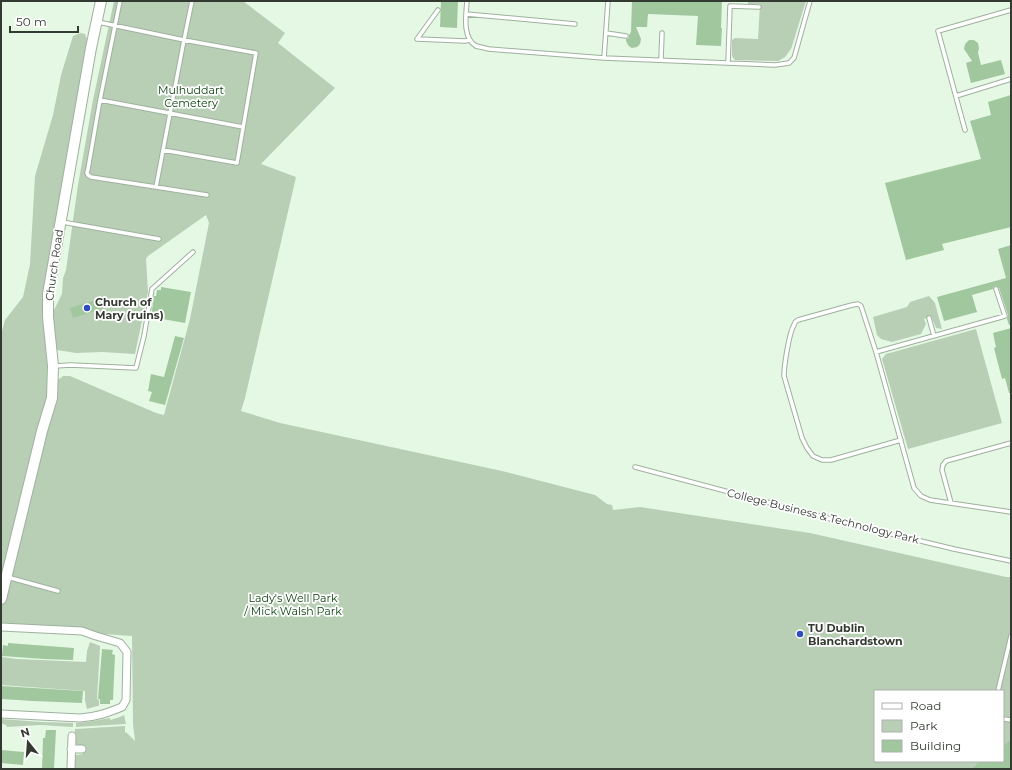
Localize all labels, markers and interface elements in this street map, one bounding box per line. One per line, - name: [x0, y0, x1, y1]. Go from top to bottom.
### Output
- scale bar: [10, 8, 78, 34]
- text: 50 m: [16, 14, 47, 29]
- park label: Mulhuddart Cemetery: [158, 83, 225, 110]
- street label: Church Road: [42, 228, 66, 302]
- place label: Church of Mary (ruins): [95, 295, 164, 322]
- marker: Church of Mary (ruins): [82, 303, 92, 313]
- street label: College Business & Technology Park: [725, 485, 921, 547]
- park label: Lady's Well Park / Mick Walsh Park: [243, 591, 342, 618]
- place label: TU Dublin Blanchardstown: [808, 621, 903, 648]
- marker: TU Dublin Blanchardstown: [795, 629, 805, 639]
- legend: [874, 690, 1004, 762]
- text: Road: [910, 698, 941, 713]
- text: Park: [910, 718, 938, 733]
- north arrow: [8, 722, 48, 762]
- text: N: [19, 724, 31, 740]
- text: Building: [910, 738, 961, 753]

